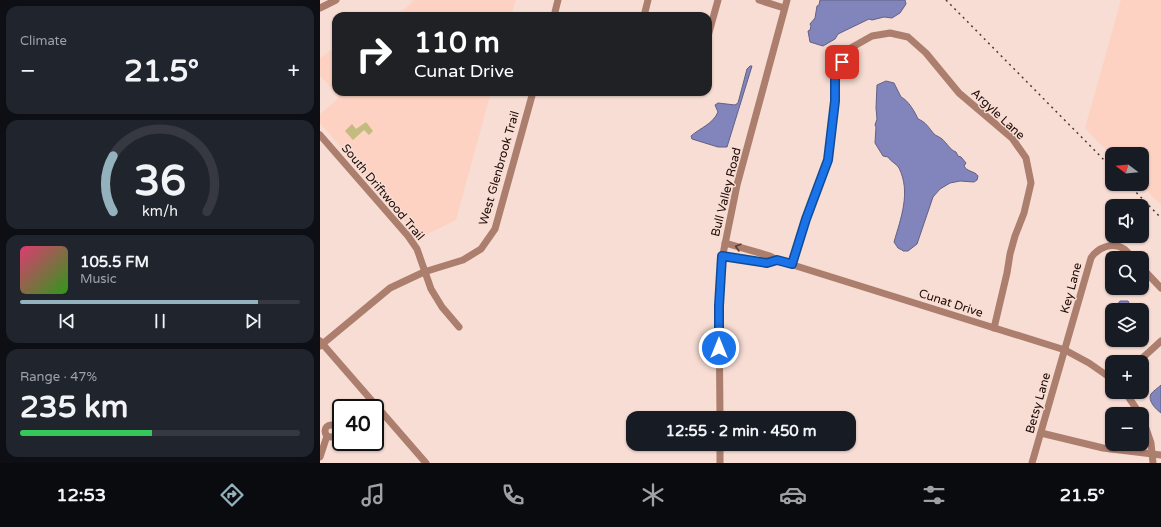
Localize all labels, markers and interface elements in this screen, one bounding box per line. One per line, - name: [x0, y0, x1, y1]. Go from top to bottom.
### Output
- text: 110 m: [414, 26, 500, 60]
- icon: right: [348, 28, 400, 80]
- text: Climate: [20, 33, 67, 49]
- pin: [825, 45, 859, 79]
- icon: arrive: [831, 51, 853, 73]
- text: 21.5°: [124, 53, 199, 90]
- text: −: [20, 58, 36, 84]
- text: +: [288, 58, 300, 84]
- text: Cunat Drive: [414, 60, 514, 82]
- street label: Argyle Lane: [968, 86, 1028, 142]
- street label: West Glenbrook Trail: [476, 109, 522, 227]
- street label: South Driftwood Trail: [339, 141, 427, 243]
- street label: Bull Valley Road: [708, 146, 744, 238]
- north arrow: [1105, 147, 1149, 191]
- map controls: [1105, 147, 1149, 451]
- text: 36: [134, 157, 186, 207]
- button: sound: [1105, 199, 1149, 243]
- text: km/h: [142, 203, 178, 220]
- one-way arrow: [734, 243, 741, 252]
- button: search: [1105, 251, 1149, 295]
- text: 105.5 FM: [80, 253, 149, 271]
- street label: Key Lane: [1057, 261, 1085, 315]
- text: Music: [80, 271, 117, 287]
- street label: Cunat Drive: [917, 286, 985, 320]
- button: layers: [1105, 303, 1149, 347]
- icon: previous: [56, 310, 78, 332]
- icon: pause: [149, 310, 171, 332]
- icon: next: [242, 310, 264, 332]
- position arrow: [698, 327, 740, 369]
- button: +: [1105, 355, 1149, 399]
- text: Range · 47%: [20, 369, 97, 385]
- street label: Betsy Lane: [1023, 371, 1053, 435]
- text: 235 km: [20, 389, 128, 426]
- speed limit sign: 40: [332, 399, 384, 451]
- button: −: [1105, 407, 1149, 451]
- text: 12:55 · 2 min · 450 m: [666, 422, 816, 440]
- icon: directions: [218, 481, 246, 509]
- icon: music: [359, 481, 387, 509]
- icon: phone: [499, 481, 527, 509]
- icon: climate: [639, 481, 667, 509]
- icon: car: [779, 481, 807, 509]
- icon: filters: [920, 481, 948, 509]
- text: 12:53: [56, 484, 106, 506]
- text: 21.5°: [1060, 484, 1105, 506]

